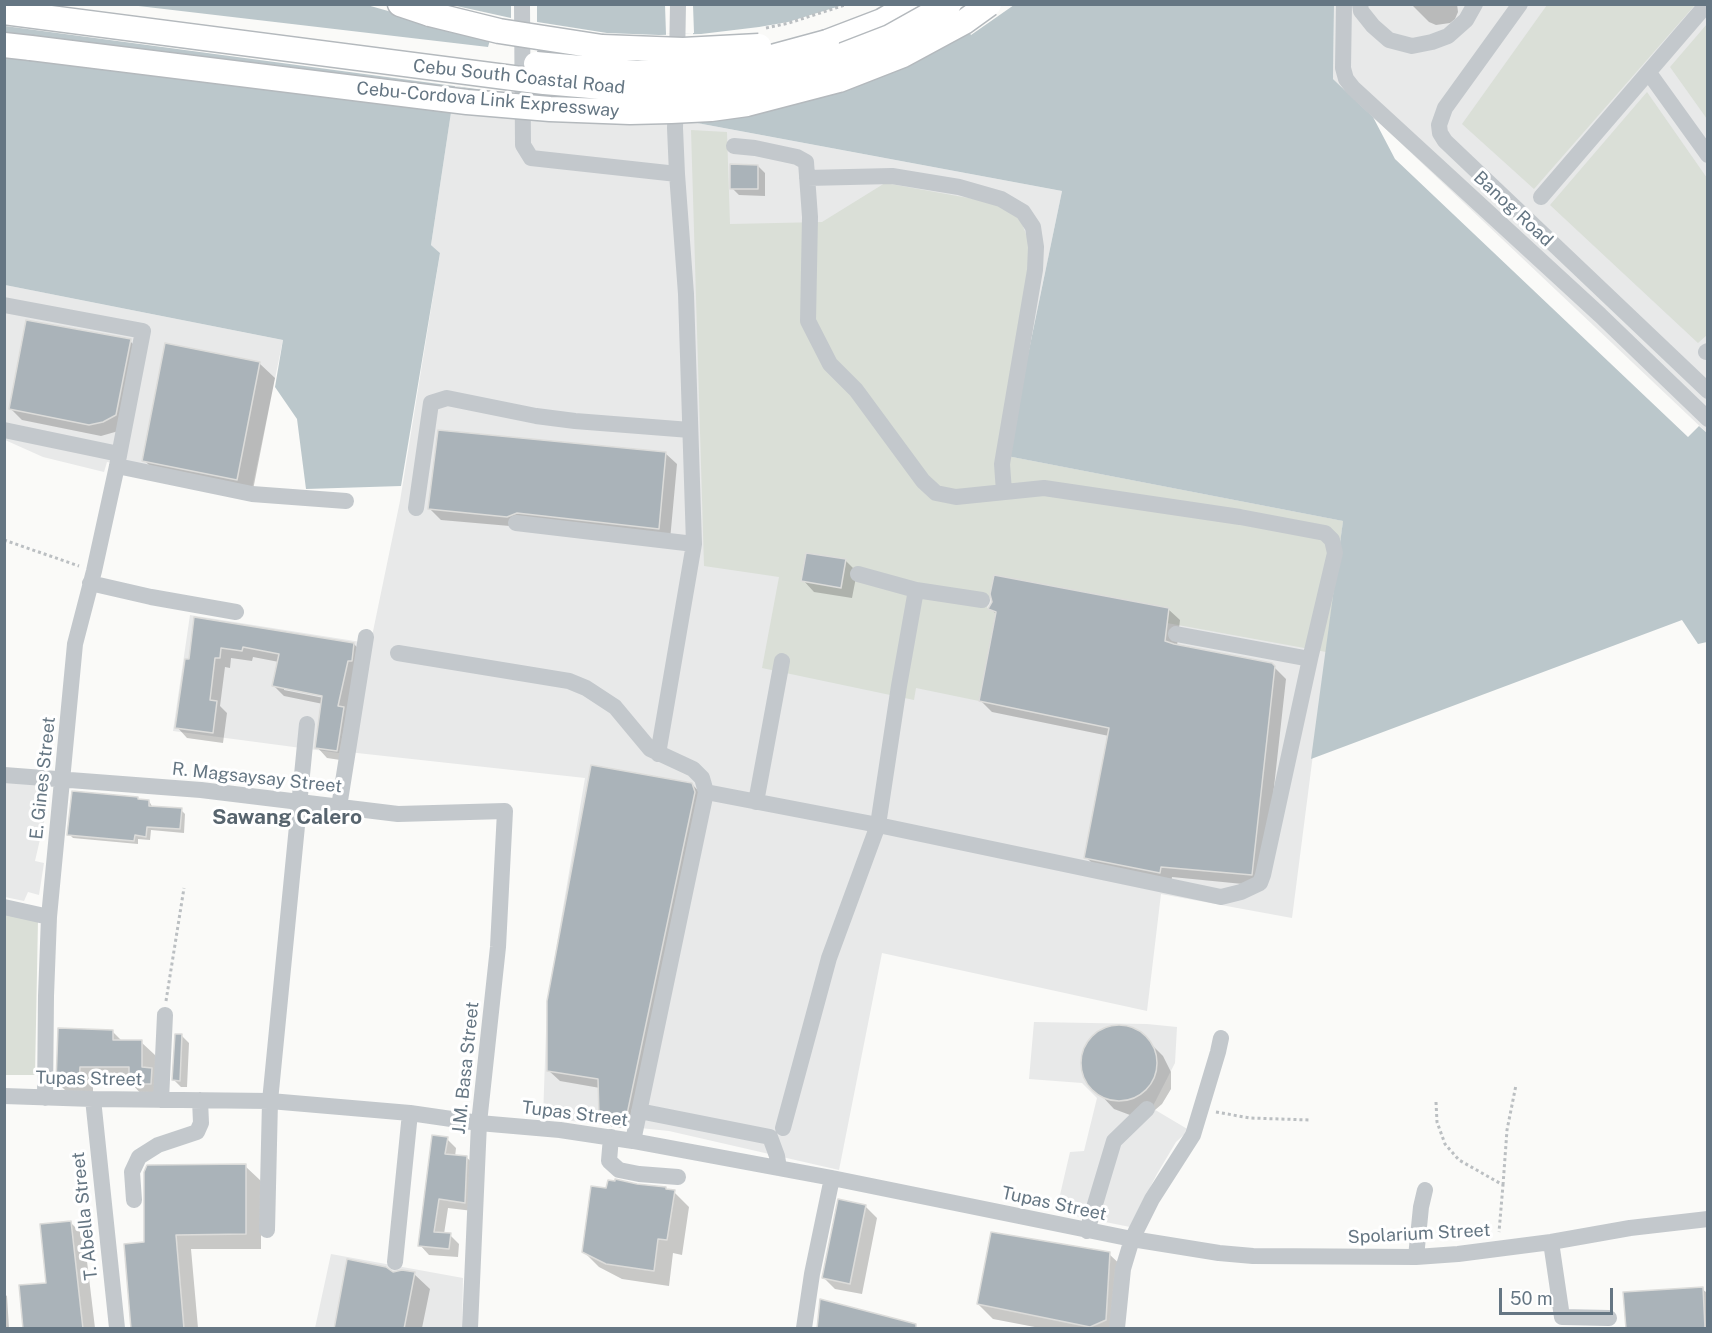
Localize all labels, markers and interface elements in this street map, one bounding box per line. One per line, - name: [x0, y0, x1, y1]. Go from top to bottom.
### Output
- street label: Cebu South Coastal Road: [412, 55, 626, 99]
- street label: Cebu-Cordova Link Expressway: [356, 78, 620, 122]
- street label: Banog Road: [1469, 167, 1557, 251]
- street label: E. Gines Street: [26, 715, 60, 841]
- street label: R. Magsaysay Street: [171, 758, 343, 798]
- district label: Sawang Calero: [212, 805, 362, 831]
- street label: J.M. Basa Street: [448, 1001, 484, 1135]
- street label: Tupas Street: [35, 1067, 143, 1091]
- street label: Tupas Street: [521, 1097, 629, 1131]
- street label: T. Abella Street: [68, 1151, 102, 1281]
- street label: Tupas Street: [1000, 1182, 1108, 1226]
- street label: Spolarium Street: [1347, 1219, 1491, 1249]
- scale bar: [1502, 1276, 1616, 1314]
- text: 50 m: [1510, 1288, 1553, 1309]

